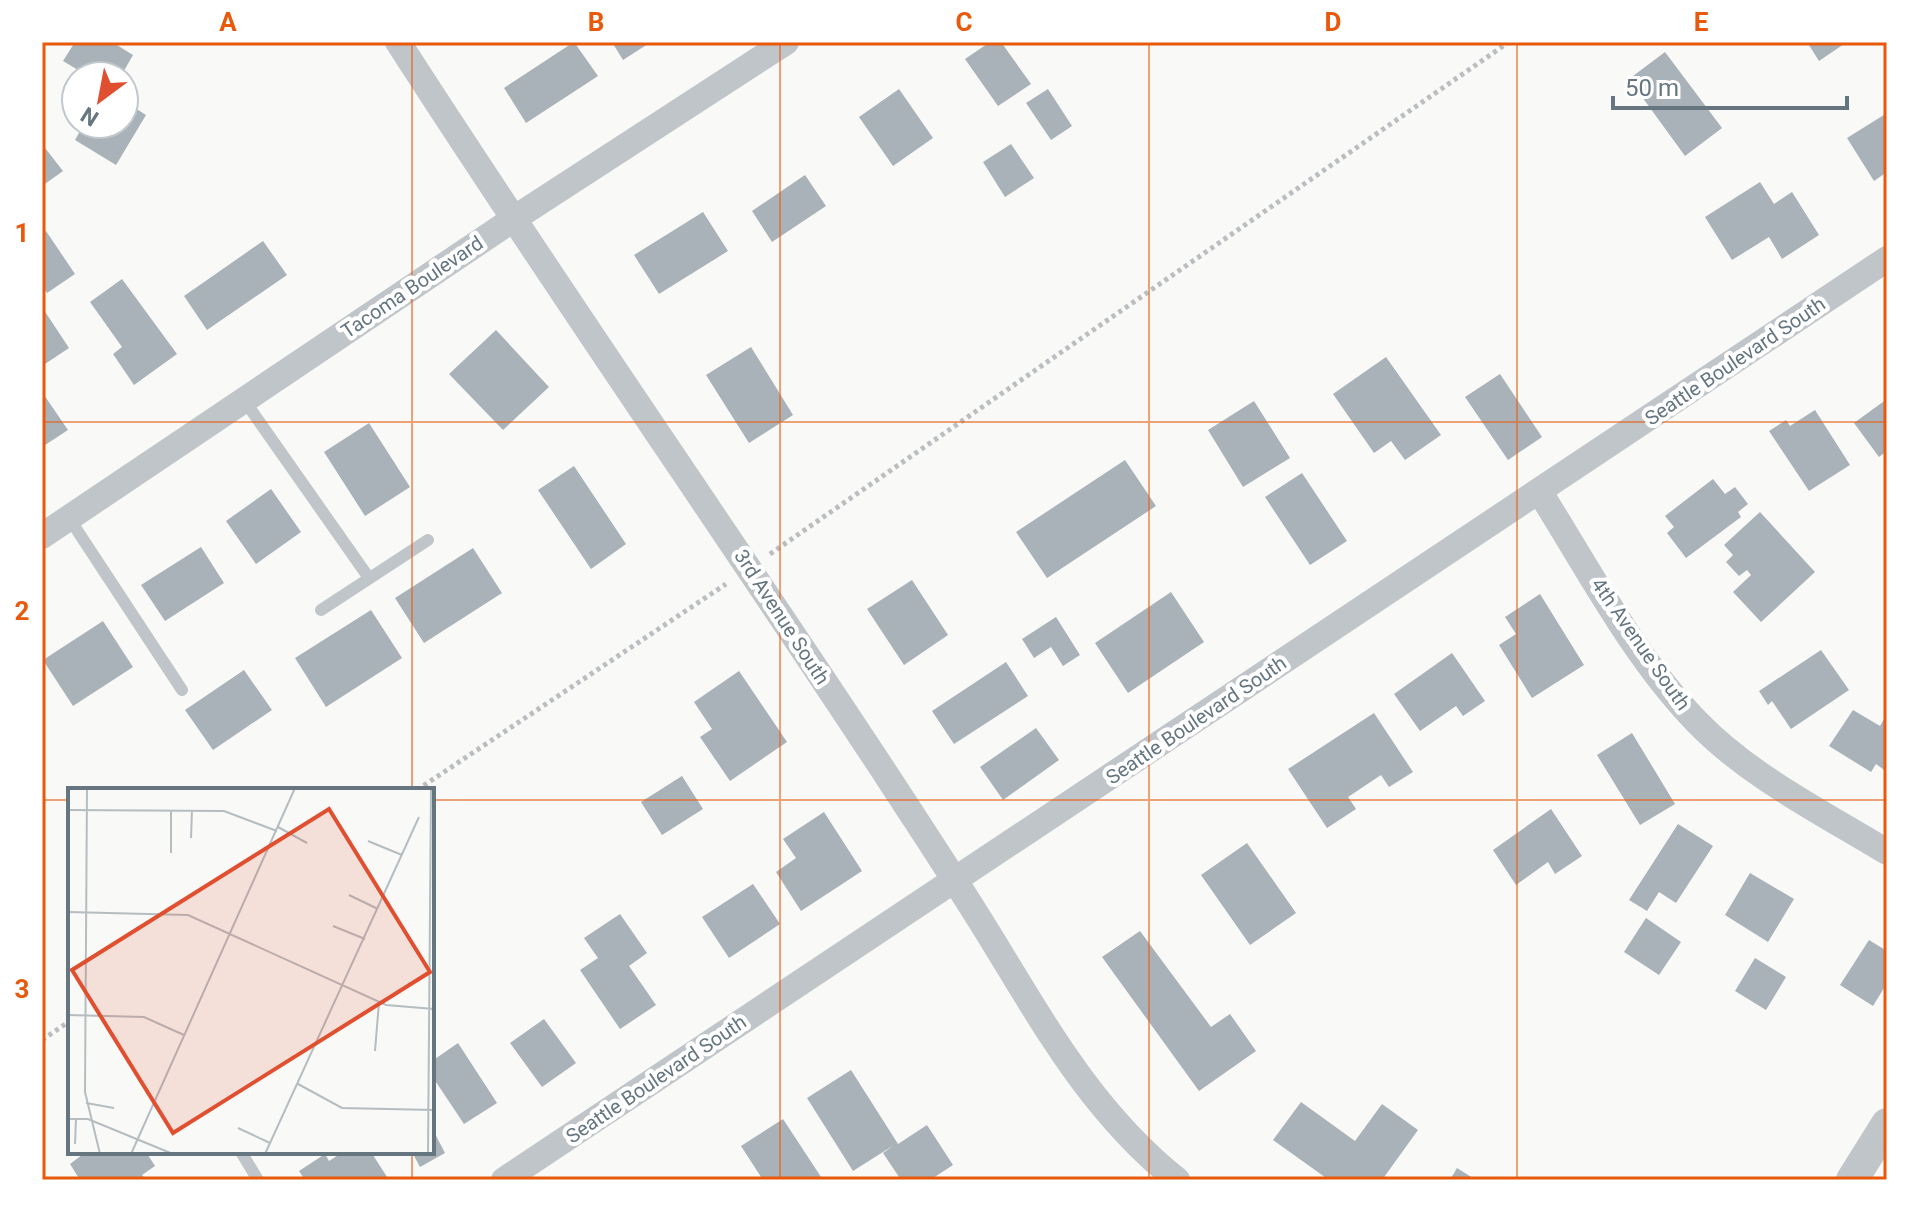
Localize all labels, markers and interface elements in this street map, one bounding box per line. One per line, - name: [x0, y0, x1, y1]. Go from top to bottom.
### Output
- text: A: [219, 7, 237, 37]
- text: B: [588, 7, 604, 37]
- text: C: [955, 7, 973, 37]
- text: D: [1325, 7, 1341, 37]
- text: E: [1694, 7, 1709, 37]
- north arrow: [60, 60, 140, 140]
- scale bar: [1613, 60, 1847, 110]
- text: 50 m: [1625, 74, 1679, 102]
- text: N: [76, 102, 103, 131]
- text: 1: [15, 218, 29, 248]
- street label: Tacoma Boulevard: [337, 231, 487, 343]
- street label: Seattle Boulevard South: [1640, 292, 1830, 430]
- street label: 3rd Avenue South: [729, 545, 835, 689]
- street label: 4th Avenue South: [1586, 573, 1696, 715]
- text: 2: [15, 596, 29, 626]
- street label: Seattle Boulevard South: [1101, 651, 1291, 789]
- inset map: [68, 788, 434, 1154]
- text: 3: [15, 974, 29, 1004]
- street label: Seattle Boulevard South: [561, 1010, 751, 1148]

